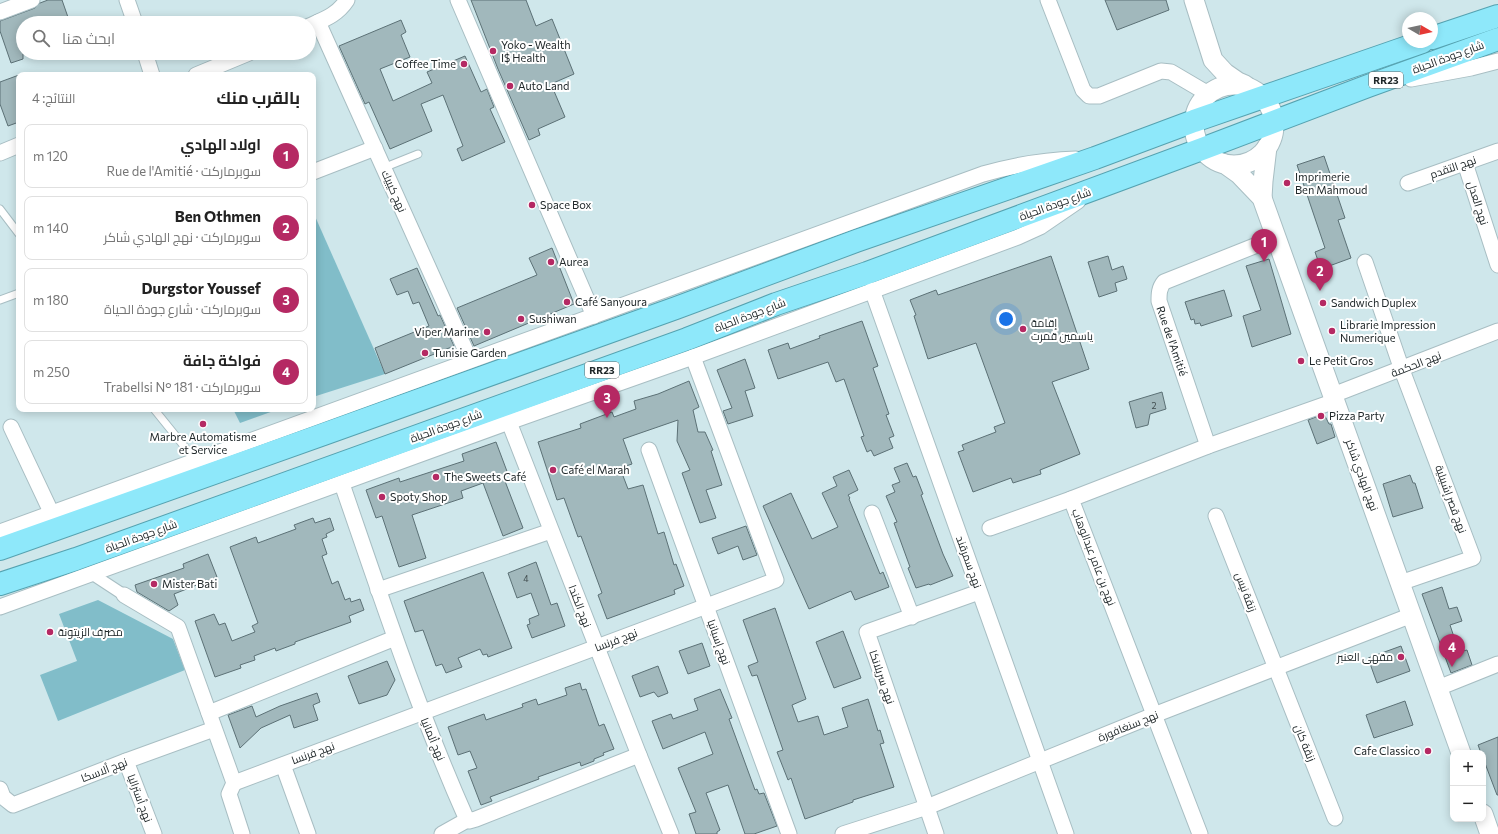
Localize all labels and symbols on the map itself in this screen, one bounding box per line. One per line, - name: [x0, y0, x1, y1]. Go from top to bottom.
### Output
- north arrow: [1402, 12, 1438, 48]
- place label: Yoko - Wealth I$ Health: [501, 38, 570, 64]
- street label: شارع جودة الحياة: [1410, 38, 1486, 77]
- marker: Yoko - Wealth I$ Health: [488, 46, 498, 56]
- place label: Coffee Time: [395, 57, 456, 70]
- marker: Coffee Time: [459, 59, 469, 69]
- road number: RR23: [1369, 72, 1403, 88]
- place label: Auto Land: [518, 79, 569, 92]
- marker: Auto Land: [505, 81, 515, 91]
- street label: نهج التقدم: [1428, 153, 1478, 182]
- street label: نهج كيبيك: [378, 168, 410, 215]
- place label: Imprimerie Ben Mahmoud: [1295, 170, 1367, 196]
- marker: Imprimerie Ben Mahmoud: [1282, 178, 1292, 188]
- street label: نهج العدل: [1463, 179, 1492, 227]
- street label: شارع جودة الحياة: [1017, 185, 1093, 224]
- place label: Space Box: [540, 198, 591, 211]
- marker: Space Box: [527, 200, 537, 210]
- pin: 1: [1251, 229, 1277, 262]
- place label: Aurea: [559, 255, 588, 268]
- marker: Aurea: [546, 257, 556, 267]
- pin: 2: [1307, 258, 1333, 291]
- place label: Café Sanyoura: [575, 295, 647, 308]
- street label: شارع جودة الحياة: [712, 295, 788, 336]
- place label: Sandwich Duplex: [1331, 296, 1417, 309]
- marker: Café Sanyoura: [562, 297, 572, 307]
- marker: Sandwich Duplex: [1318, 298, 1328, 308]
- street label: Rue de l'Amitié: [1154, 304, 1191, 378]
- your location: [996, 309, 1016, 329]
- place label: Sushiwan: [529, 312, 576, 325]
- marker: Sushiwan: [516, 314, 526, 324]
- place label: إقامة ياسمين قمرت: [1031, 316, 1093, 343]
- place label: Librarie Impression Numerique: [1340, 318, 1436, 344]
- marker: إقامة ياسمين قمرت: [1018, 324, 1028, 334]
- place label: Viper Marine: [414, 325, 479, 338]
- marker: Librarie Impression Numerique: [1327, 326, 1337, 336]
- marker: Viper Marine: [482, 327, 492, 337]
- place label: Tunisie Garden: [433, 346, 507, 359]
- marker: Tunisie Garden: [420, 348, 430, 358]
- street label: نهج الحكمة: [1389, 348, 1444, 381]
- place label: Le Petit Gros: [1309, 354, 1373, 367]
- marker: Le Petit Gros: [1296, 356, 1306, 366]
- road number: RR23: [585, 362, 619, 378]
- pin: 3: [594, 385, 620, 418]
- house number: 2: [1152, 400, 1157, 411]
- street label: شارع جودة الحياة: [408, 407, 484, 446]
- place label: Pizza Party: [1329, 409, 1385, 422]
- marker: Pizza Party: [1316, 411, 1326, 421]
- marker: Marbre Automatisme et Service: [198, 419, 208, 429]
- place label: Marbre Automatisme et Service: [150, 430, 257, 456]
- street label: نهج الهادي شاكر: [1340, 436, 1382, 514]
- place label: Café el Marah: [561, 463, 630, 476]
- street label: نهج قصر إشبيلية: [1431, 463, 1470, 536]
- marker: Café el Marah: [548, 465, 558, 475]
- place label: The Sweets Café: [444, 470, 527, 483]
- marker: The Sweets Café: [431, 472, 441, 482]
- place label: Spoty Shop: [390, 490, 448, 503]
- marker: Spoty Shop: [377, 492, 387, 502]
- street label: نهج بن عامر عبدالوهاب: [1068, 506, 1119, 608]
- street label: شارع جودة الحياة: [103, 517, 179, 556]
- street label: نهج سمرقند: [952, 534, 985, 591]
- street label: زنقة نيس: [1232, 570, 1260, 614]
- house number: 4: [523, 573, 529, 584]
- place label: Mister Bati: [162, 577, 217, 590]
- marker: Mister Bati: [149, 579, 159, 589]
- street label: نهج الكندا: [565, 583, 595, 630]
- street label: نهج إسبانيا: [703, 617, 734, 667]
- place label: مصرف الزيتونة: [58, 625, 123, 639]
- street label: نهج فرنسا: [593, 625, 640, 656]
- marker: مصرف الزيتونة: [45, 627, 55, 637]
- pin: 4: [1439, 634, 1465, 667]
- street label: نهج سريلانكا: [865, 648, 898, 706]
- place label: مقهى العنبر: [1336, 650, 1393, 664]
- marker: مقهى العنبر: [1396, 652, 1406, 662]
- street label: نهج سنغافورة: [1096, 707, 1161, 745]
- street label: نهج ألمانيا: [417, 715, 448, 763]
- street label: زنقة كان: [1291, 722, 1319, 764]
- street label: نهج فرنسا: [290, 739, 337, 768]
- place label: Cafe Classico: [1354, 744, 1420, 757]
- marker: Cafe Classico: [1423, 746, 1433, 756]
- street label: نهج ألاسكا: [79, 755, 130, 786]
- street label: نهج أستراليا: [124, 772, 156, 824]

